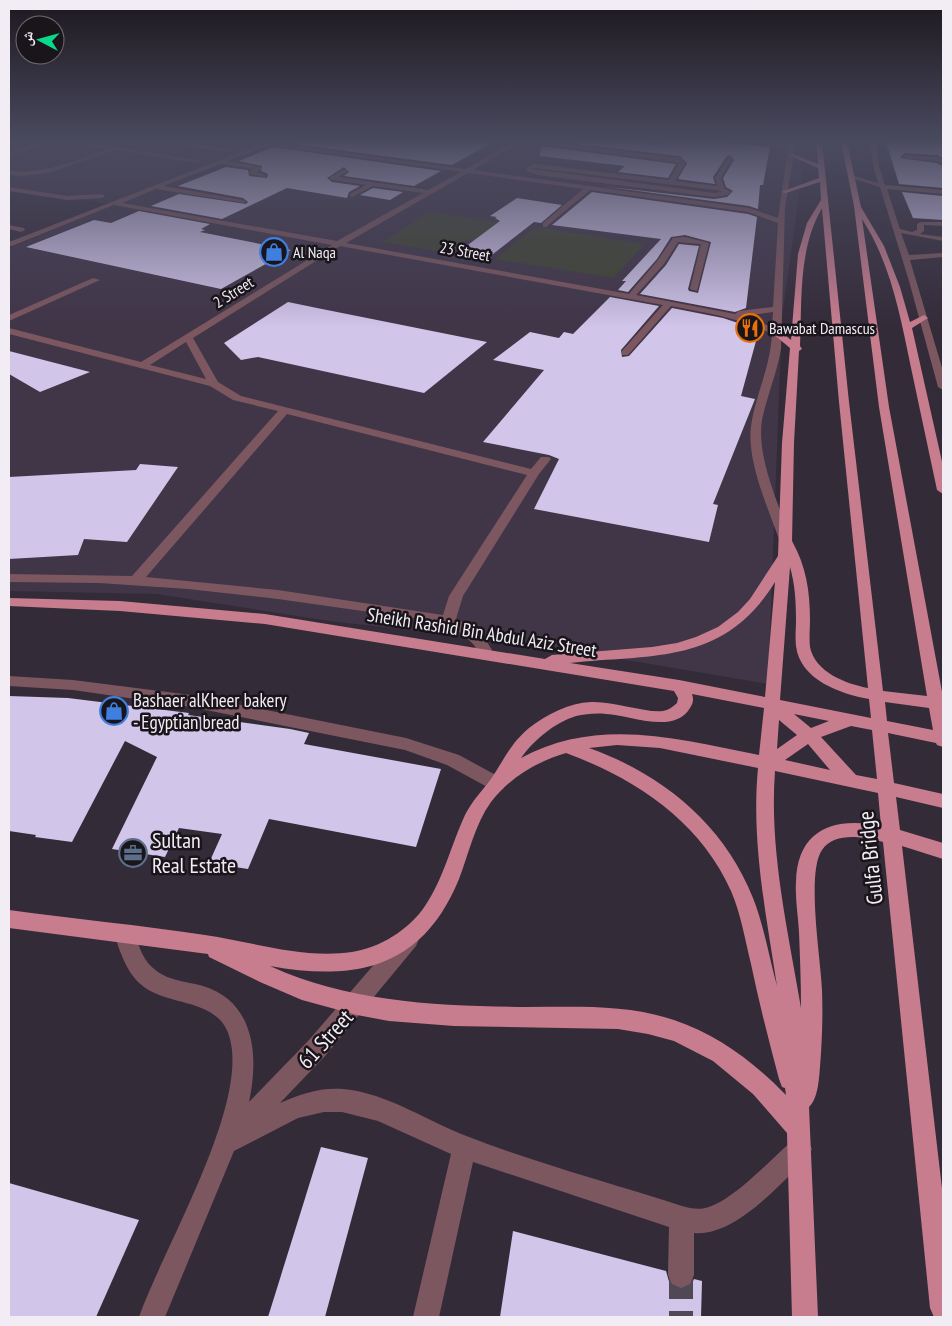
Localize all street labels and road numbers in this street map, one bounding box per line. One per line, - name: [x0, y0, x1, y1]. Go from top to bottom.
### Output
- street label: 23 Street: [438, 237, 492, 265]
- street label: 2 Street: [209, 272, 257, 312]
- street label: Sheikh Rashid Bin Abdul Aziz Street: [366, 602, 599, 662]
- street label: Gulfa Bridge: [851, 810, 889, 906]
- street label: 61 Street: [291, 1004, 359, 1074]

